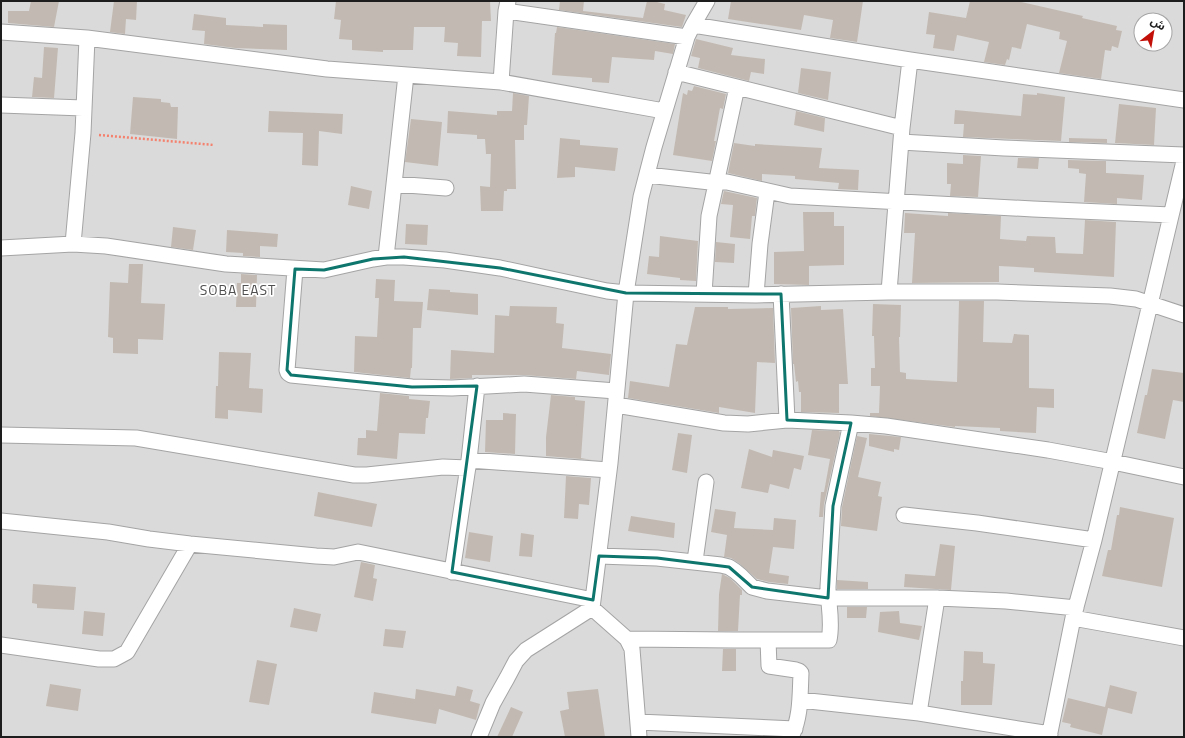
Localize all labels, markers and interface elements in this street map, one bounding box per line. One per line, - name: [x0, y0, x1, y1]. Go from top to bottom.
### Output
- north arrow: [1133, 12, 1173, 52]
- text: ش: [1148, 13, 1169, 34]
- district label: SOBA EAST: [200, 279, 276, 300]

